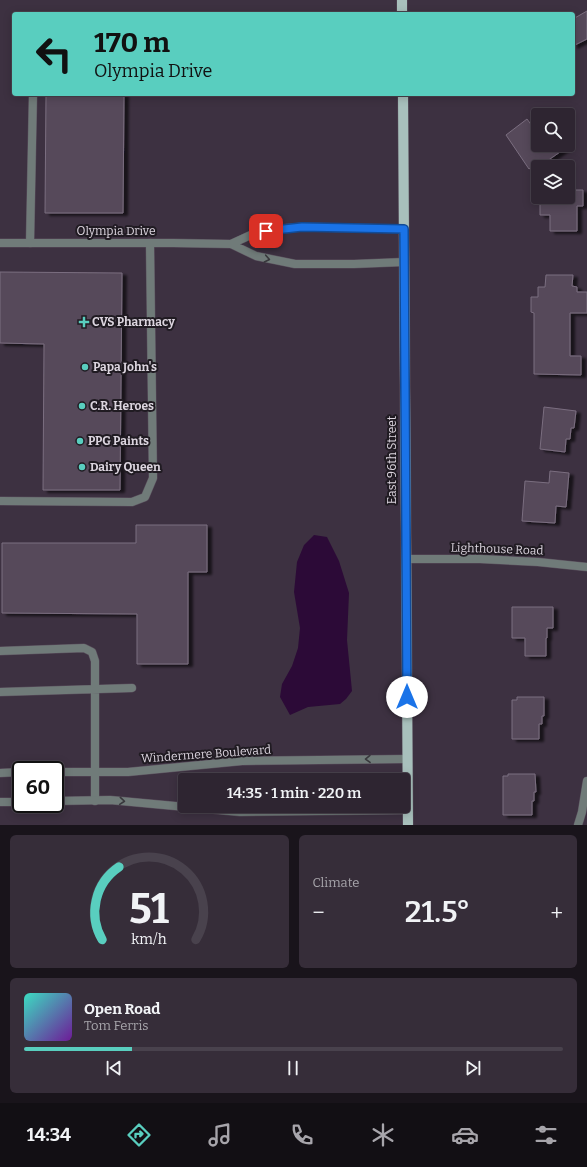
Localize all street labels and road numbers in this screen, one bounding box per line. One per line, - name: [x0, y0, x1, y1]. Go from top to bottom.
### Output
- street label: Olympia Drive: [77, 224, 155, 238]
- street label: East 96th Street: [385, 415, 399, 504]
- street label: Lighthouse Road: [450, 540, 544, 558]
- street label: Windermere Boulevard: [141, 742, 271, 766]

